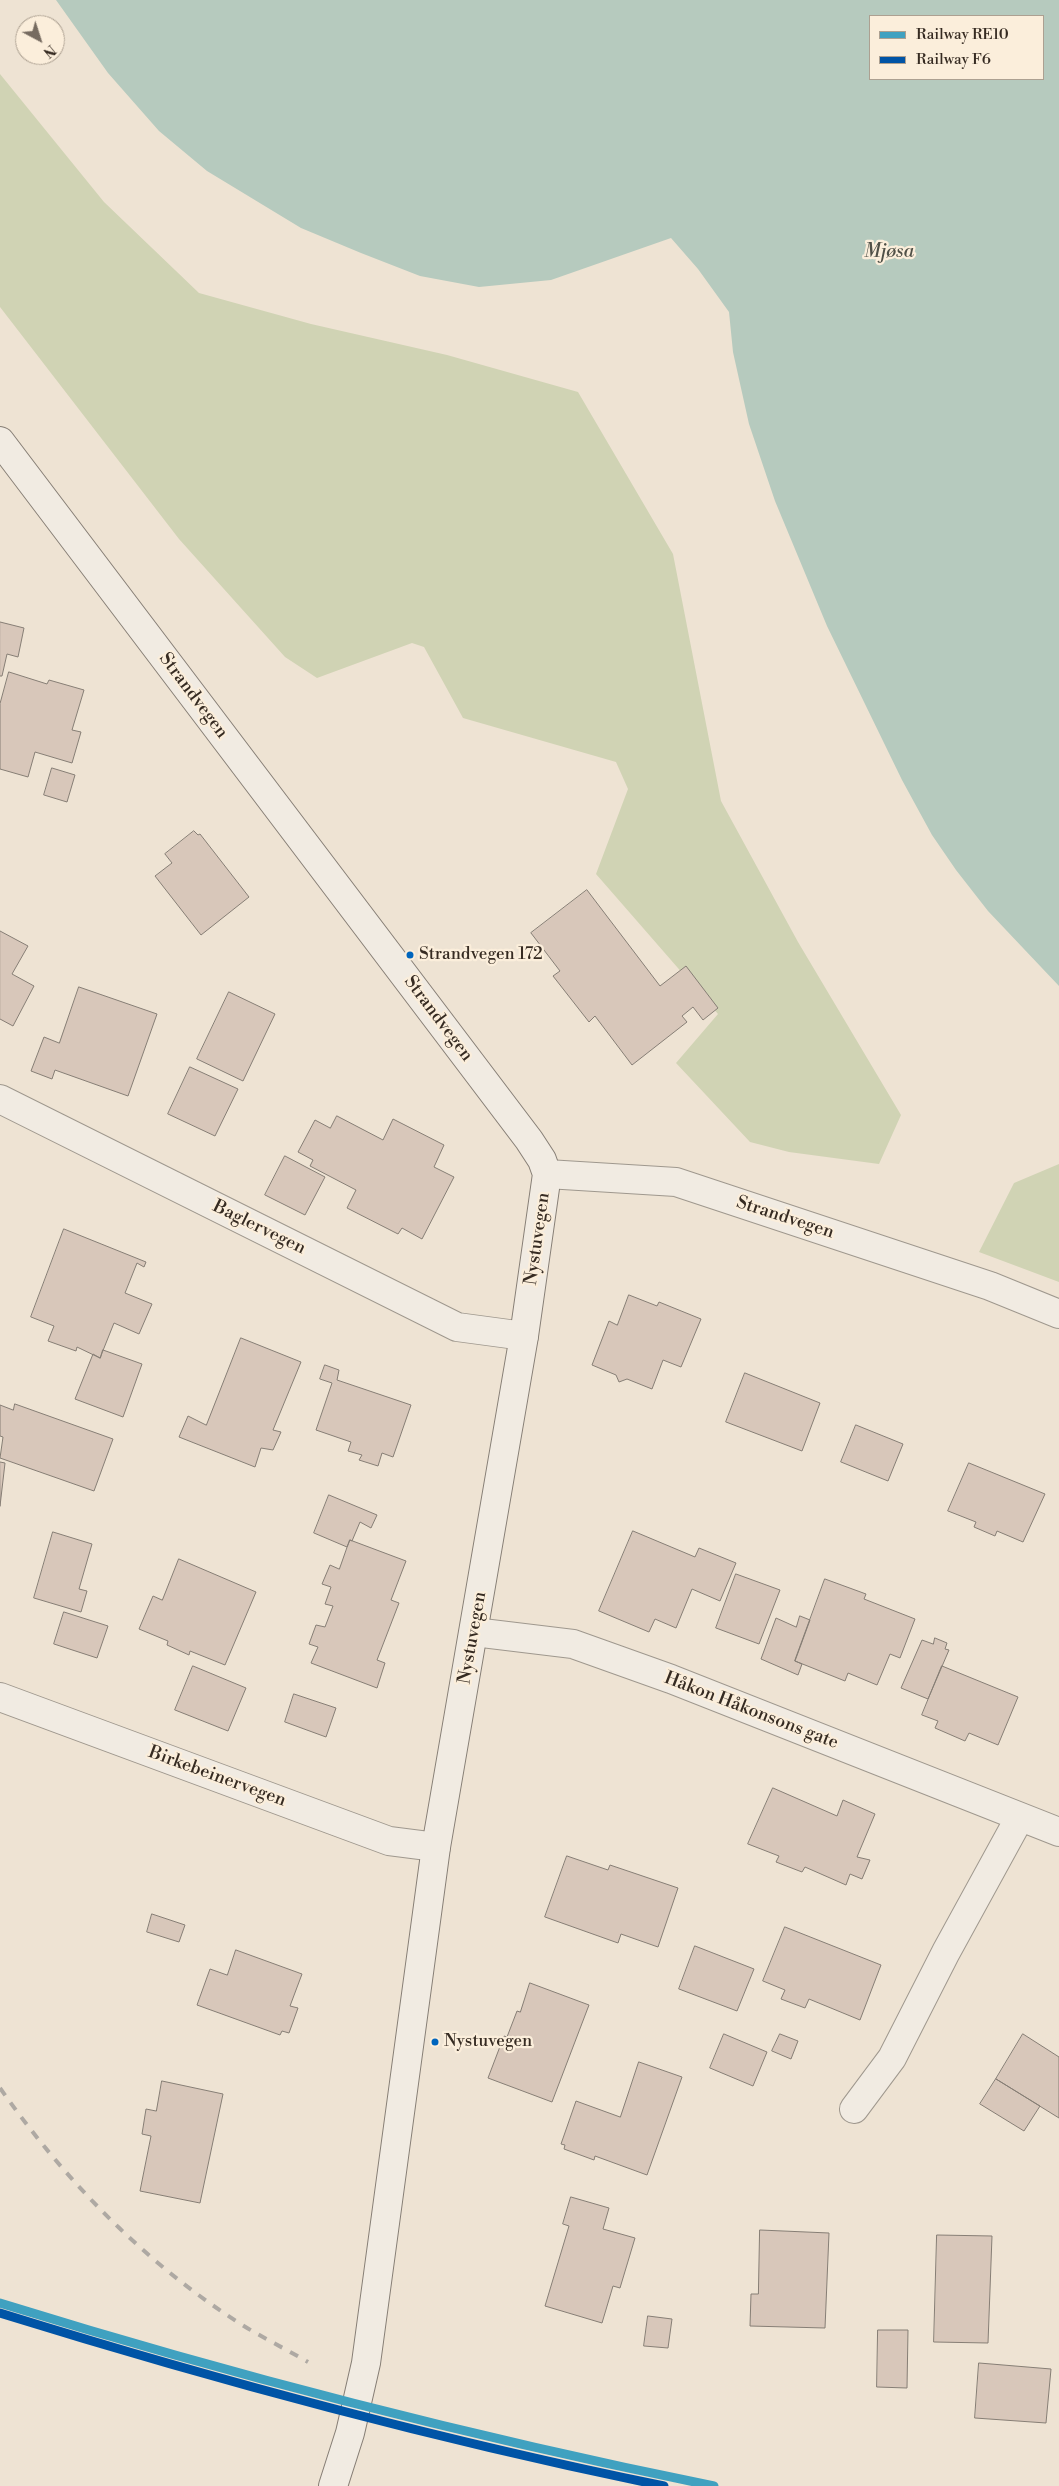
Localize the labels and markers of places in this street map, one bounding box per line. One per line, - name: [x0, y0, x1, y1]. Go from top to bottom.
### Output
- place label: Strandvegen 172: [419, 945, 543, 965]
- marker: Strandvegen 172: [405, 950, 415, 960]
- place label: Nystuvegen: [444, 2032, 532, 2052]
- marker: Nystuvegen: [430, 2037, 440, 2047]

